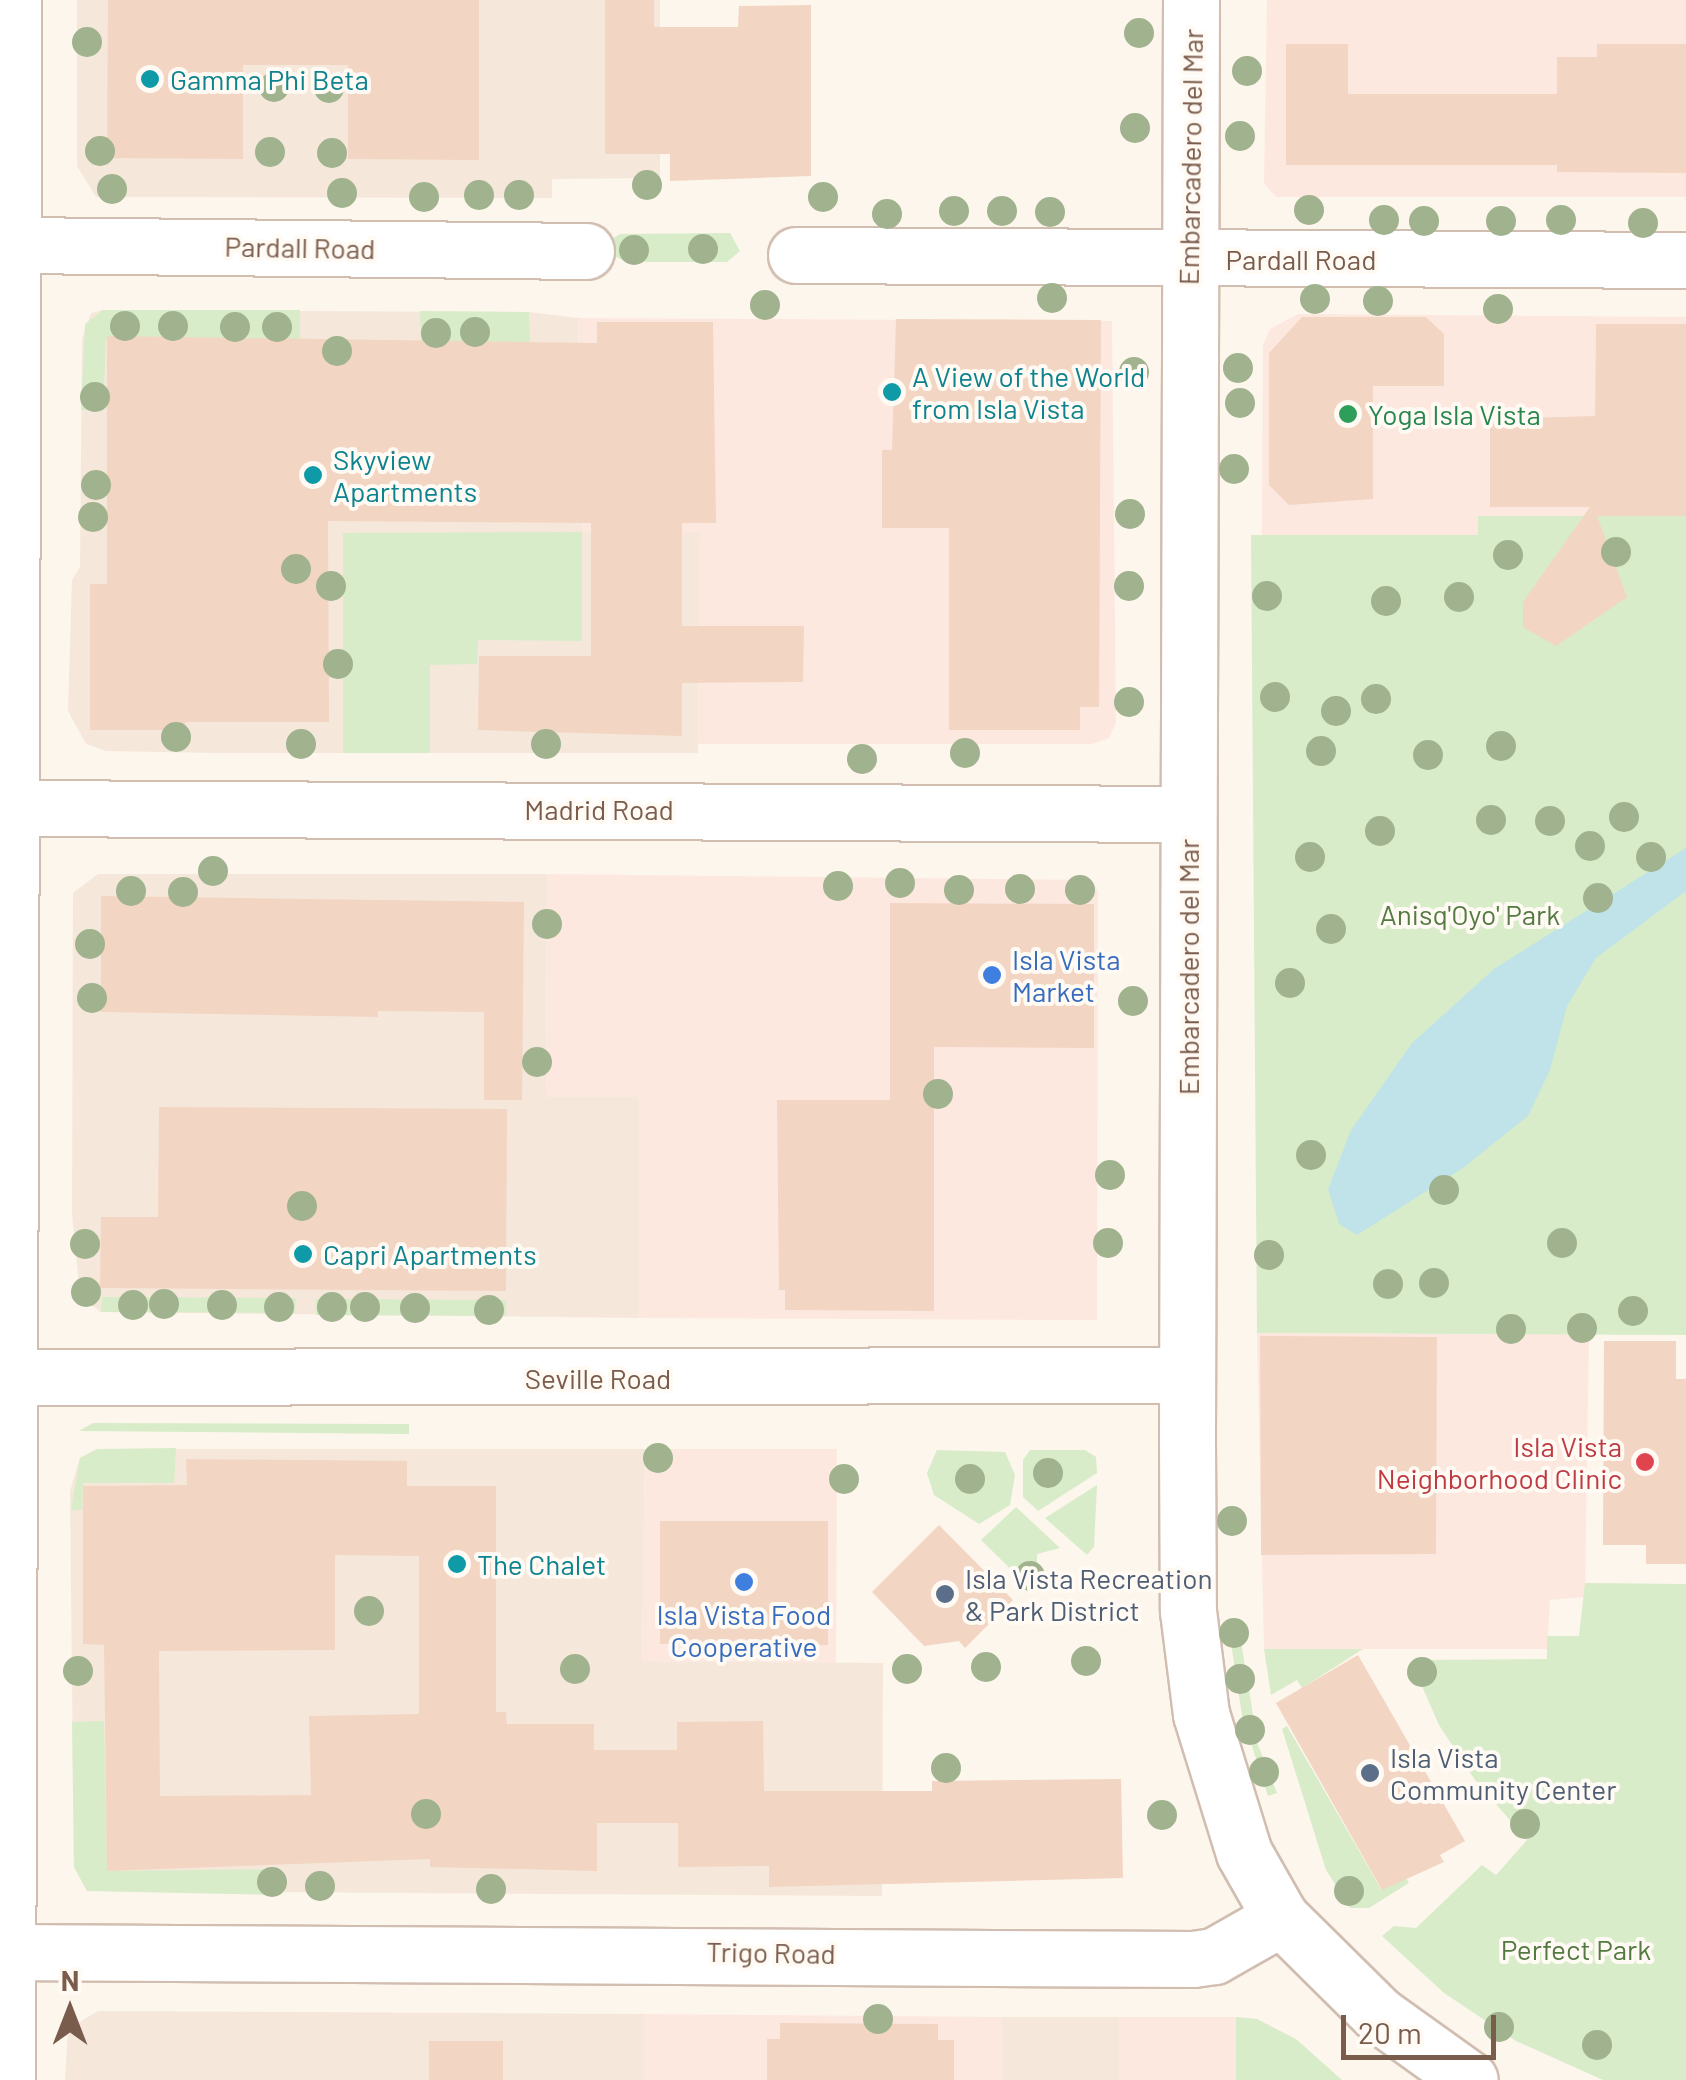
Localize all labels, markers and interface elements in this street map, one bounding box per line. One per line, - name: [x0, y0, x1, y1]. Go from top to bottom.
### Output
- street label: Embarcadero del Mar: [1171, 28, 1209, 286]
- place label: Gamma Phi Beta: [170, 62, 369, 96]
- marker: Gamma Phi Beta: [139, 68, 161, 90]
- street label: Pardall Road: [224, 229, 376, 265]
- street label: Pardall Road: [1226, 242, 1376, 276]
- place label: A View of the World from Isla Vista: [912, 359, 1145, 425]
- marker: A View of the World from Isla Vista: [881, 381, 903, 403]
- place label: Yoga Isla Vista: [1368, 397, 1541, 431]
- marker: Yoga Isla Vista: [1337, 403, 1359, 425]
- place label: Skyview Apartments: [333, 442, 477, 508]
- marker: Skyview Apartments: [302, 464, 324, 486]
- street label: Madrid Road: [524, 792, 674, 826]
- street label: Embarcadero del Mar: [1171, 839, 1205, 1095]
- park label: Anisq'Oyo' Park: [1380, 897, 1560, 931]
- place label: Isla Vista Market: [1012, 942, 1121, 1008]
- marker: Isla Vista Market: [981, 964, 1003, 986]
- place label: Capri Apartments: [323, 1237, 537, 1271]
- marker: Capri Apartments: [292, 1243, 314, 1265]
- street label: Seville Road: [525, 1361, 671, 1395]
- place label: Isla Vista Neighborhood Clinic: [1377, 1429, 1622, 1495]
- marker: Isla Vista Neighborhood Clinic: [1632, 1449, 1658, 1475]
- place label: The Chalet: [477, 1547, 606, 1581]
- marker: The Chalet: [446, 1553, 468, 1575]
- place label: Isla Vista Recreation & Park District: [965, 1561, 1212, 1627]
- marker: Isla Vista Food Cooperative: [733, 1571, 755, 1593]
- marker: Isla Vista Recreation & Park District: [934, 1583, 956, 1605]
- place label: Isla Vista Food Cooperative: [657, 1597, 831, 1663]
- place label: Isla Vista Community Center: [1390, 1740, 1616, 1806]
- marker: Isla Vista Community Center: [1359, 1762, 1381, 1784]
- park label: Perfect Park: [1501, 1932, 1651, 1966]
- street label: Trigo Road: [706, 1934, 836, 1970]
- north arrow: [20, 1960, 120, 2060]
- text: N: [61, 1963, 79, 1997]
- scale bar: [1346, 1995, 1501, 2057]
- text: 20 m: [1358, 2014, 1422, 2050]

